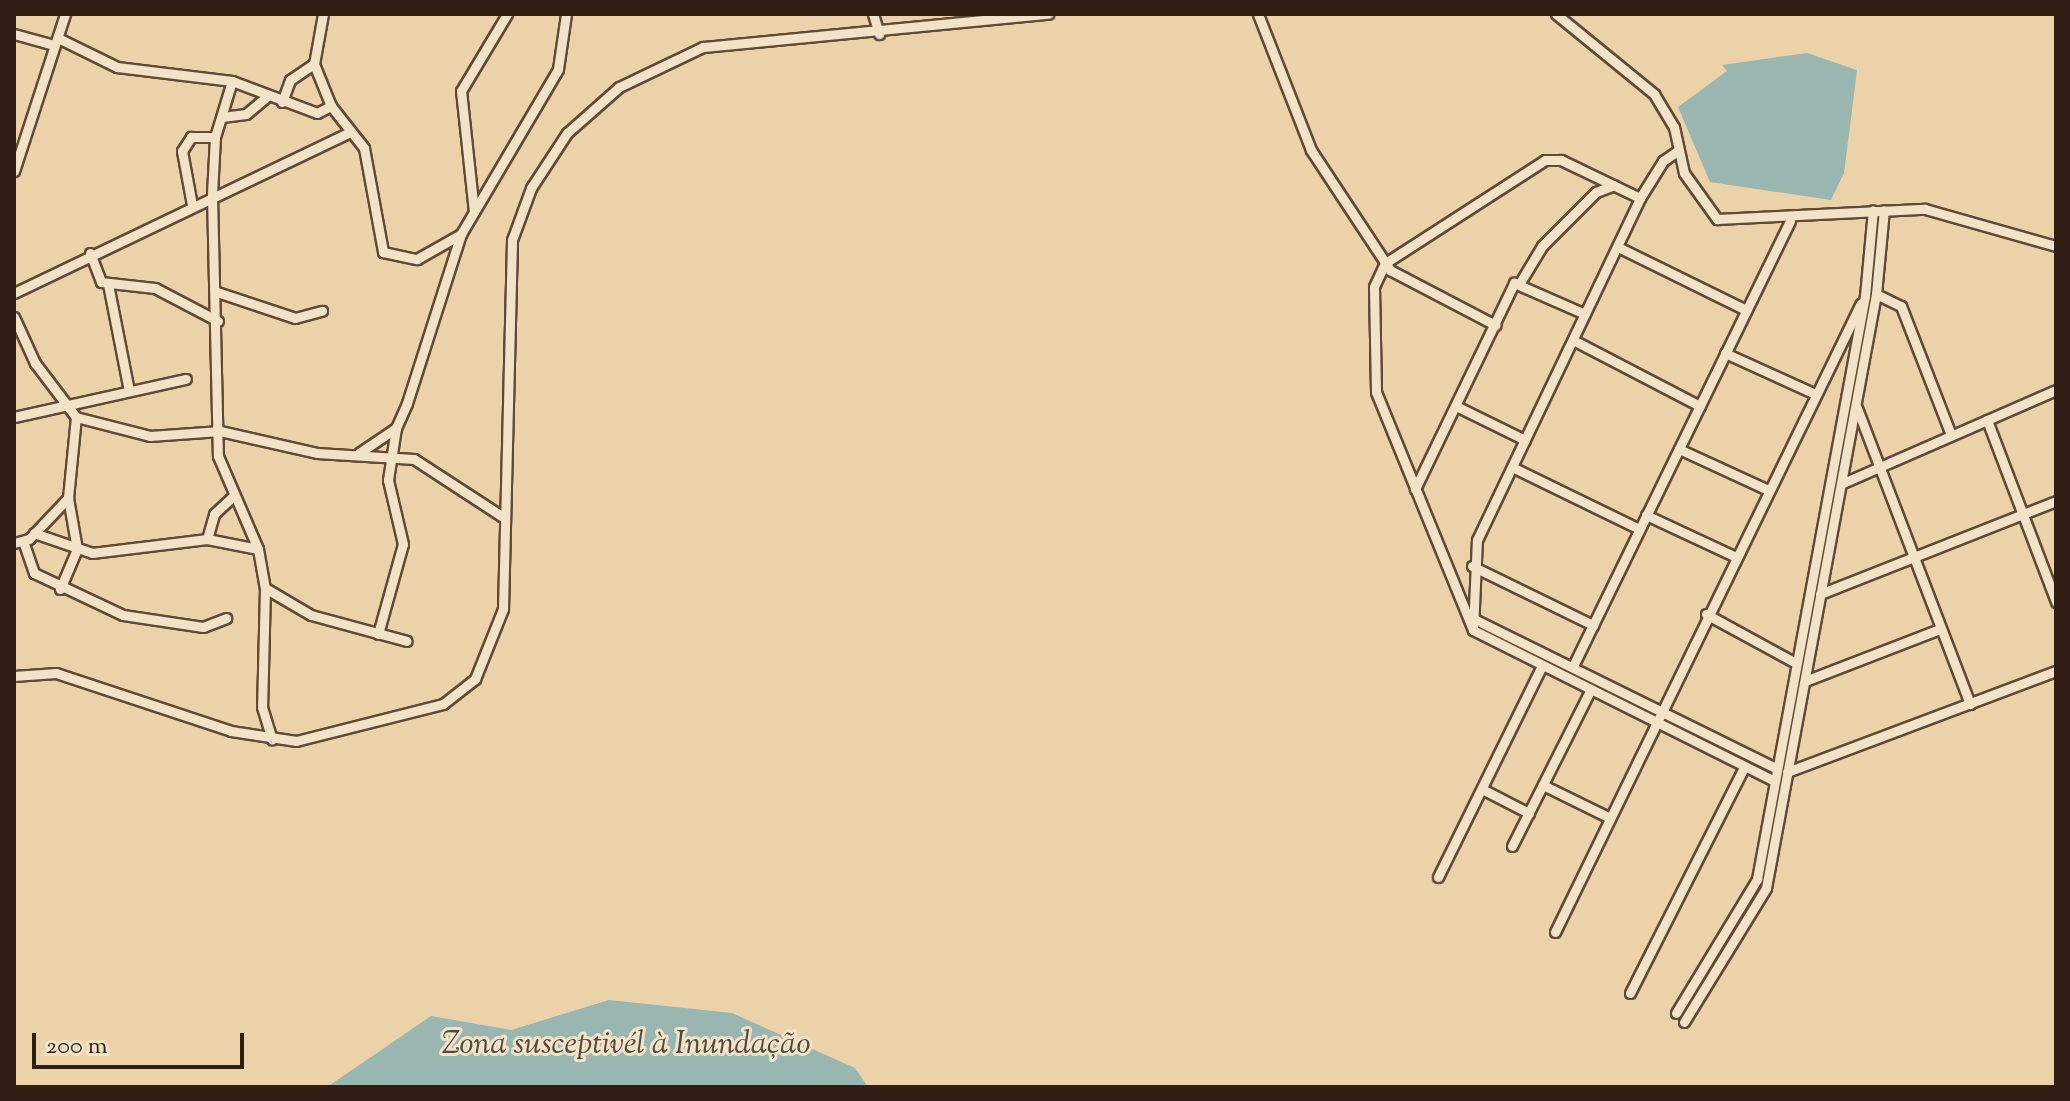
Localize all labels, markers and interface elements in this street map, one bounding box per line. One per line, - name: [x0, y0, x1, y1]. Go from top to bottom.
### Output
- scale bar: [36, 1017, 248, 1067]
- water label: Zona susceptivél à Inundação: [441, 1026, 811, 1064]
- text: 200 m: [46, 1030, 108, 1064]

